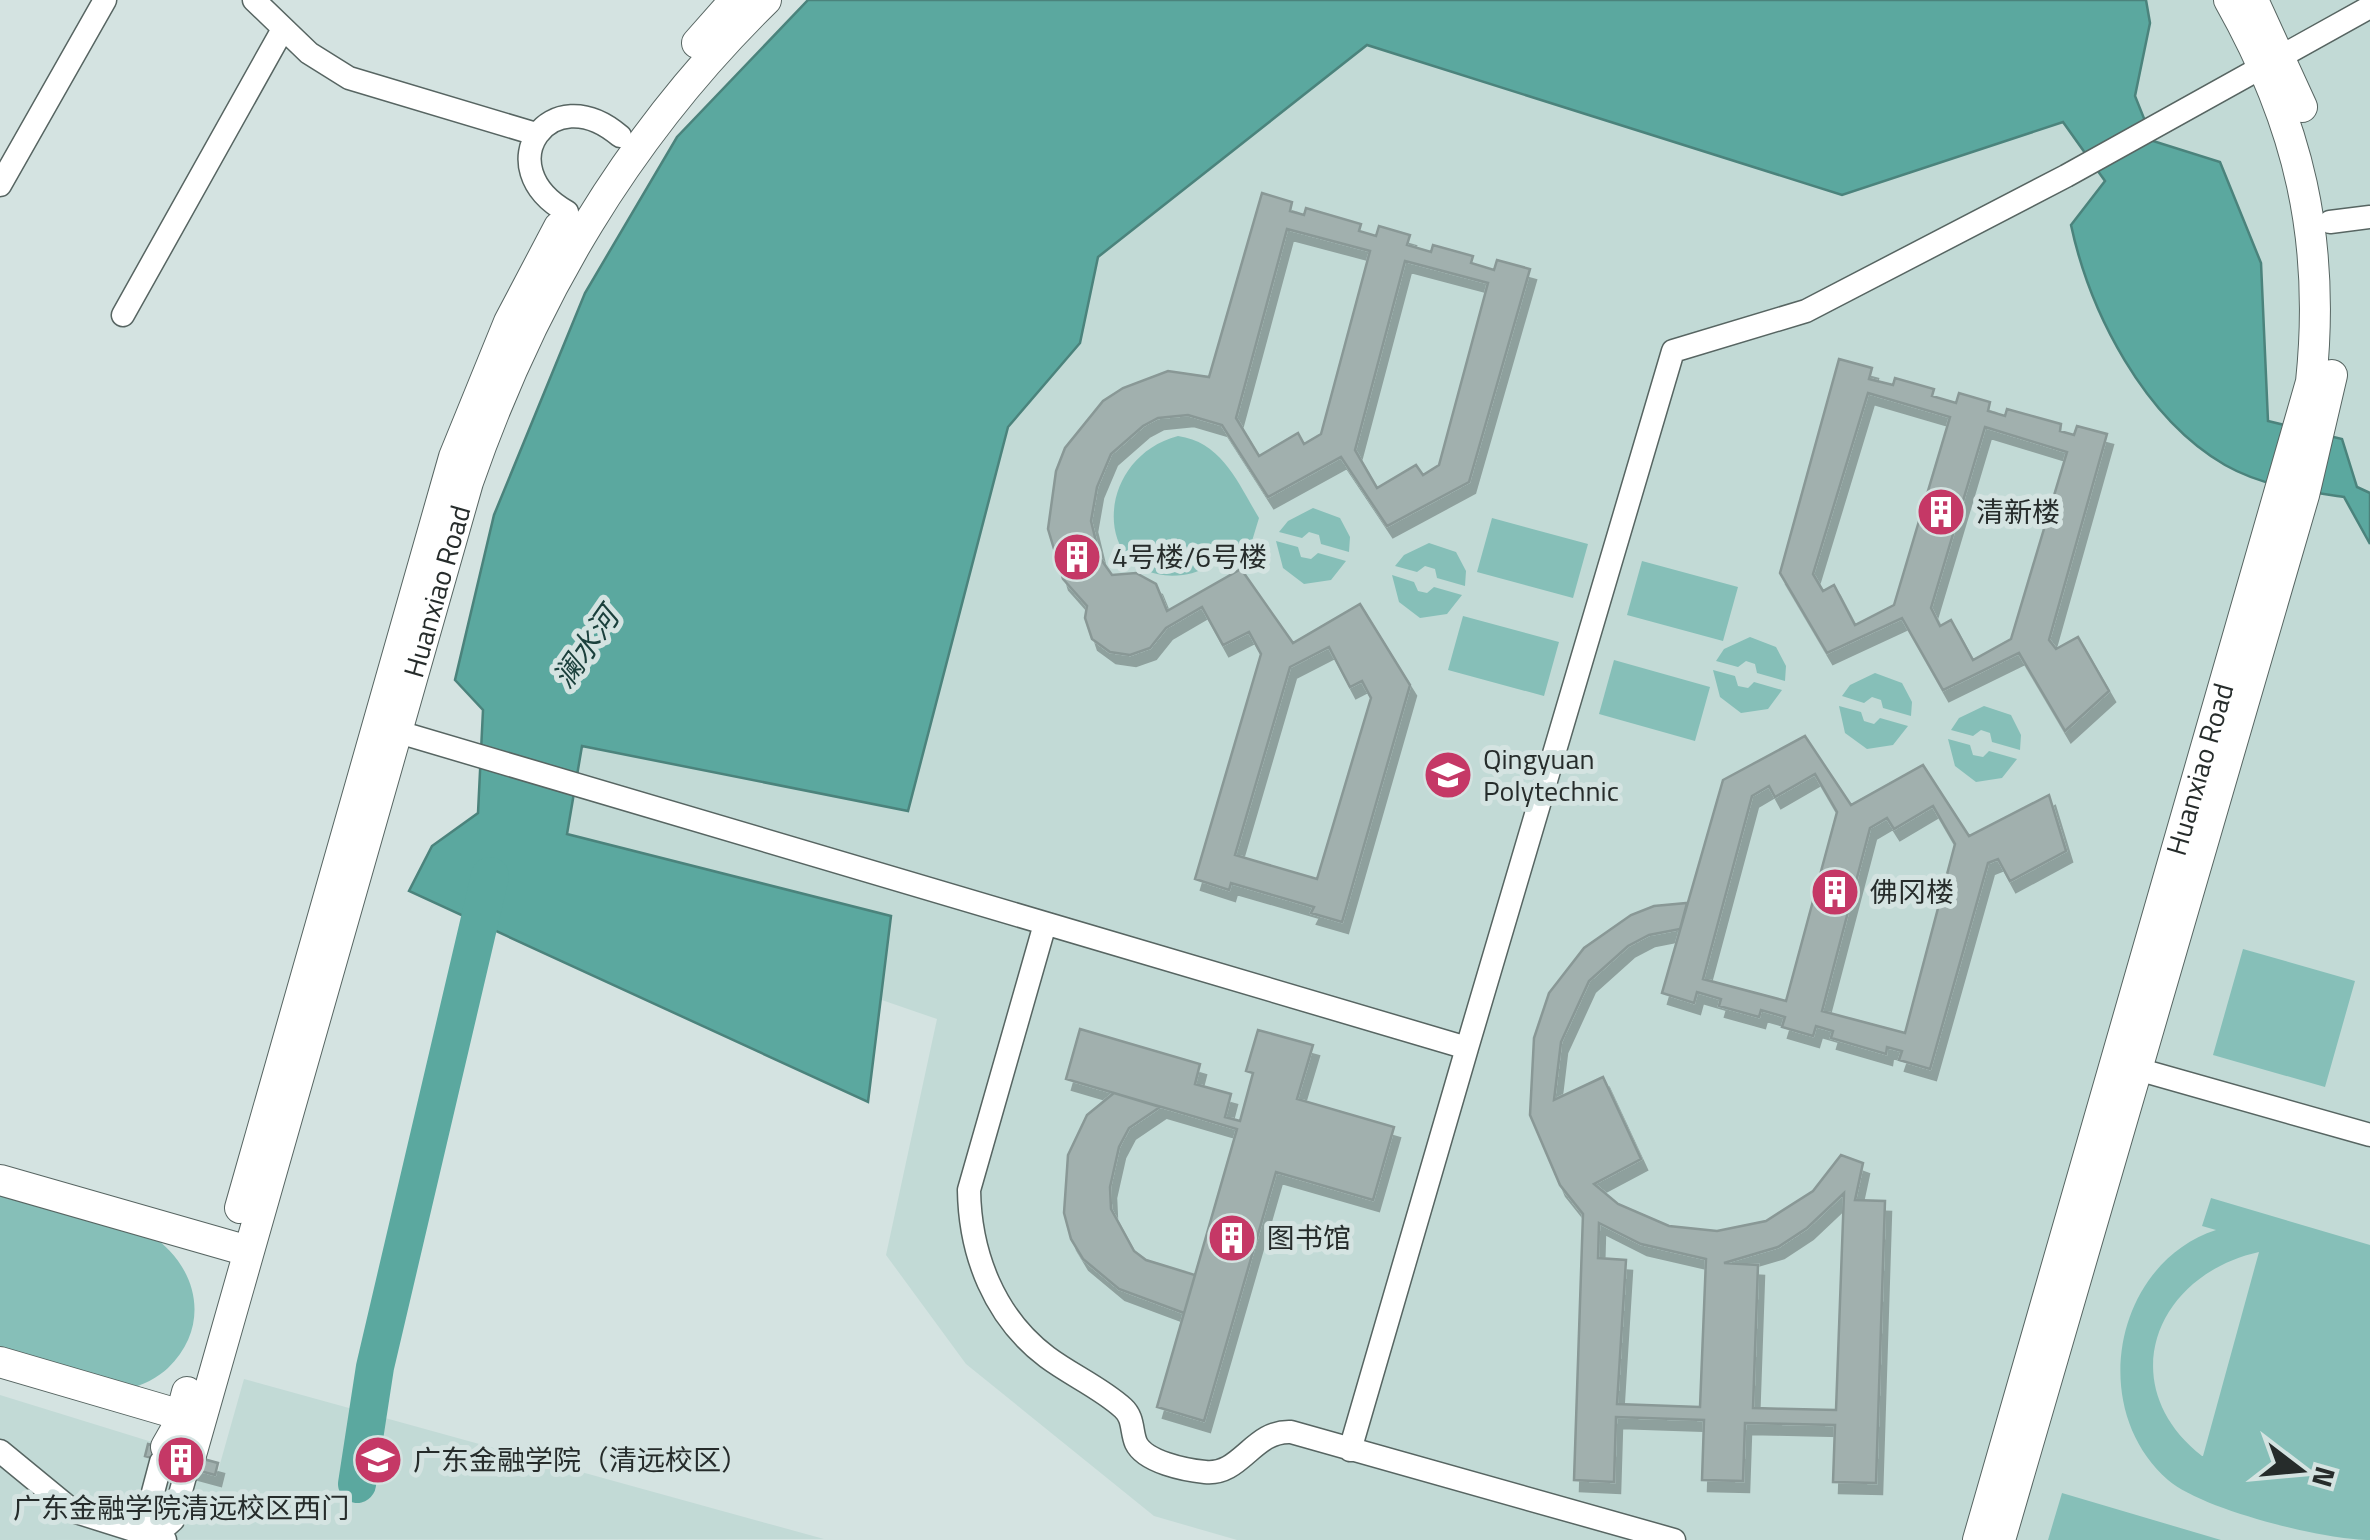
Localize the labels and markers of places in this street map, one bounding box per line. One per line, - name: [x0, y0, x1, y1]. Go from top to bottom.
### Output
- building icon: 清新楼: [1915, 486, 1967, 538]
- place label: 清新楼: [1976, 490, 2060, 533]
- building icon: 4号楼/6号楼: [1051, 531, 1103, 583]
- place label: 4号楼/6号楼: [1112, 535, 1267, 578]
- place label: Qingyuan Polytechnic: [1483, 737, 1619, 812]
- school or university icon: Qingyuan Polytechnic: [1422, 749, 1474, 801]
- building icon: 佛冈楼: [1809, 866, 1861, 918]
- place label: 佛冈楼: [1870, 870, 1954, 913]
- building icon: 图书馆: [1206, 1212, 1258, 1264]
- place label: 图书馆: [1267, 1216, 1351, 1259]
- building icon: 广东金融学院清远校区西门: [155, 1434, 207, 1486]
- school or university icon: 广东金融学院（清远校区）: [352, 1434, 404, 1486]
- place label: 广东金融学院（清远校区）: [413, 1438, 749, 1481]
- place label: 广东金融学院清远校区西门: [13, 1486, 349, 1529]

